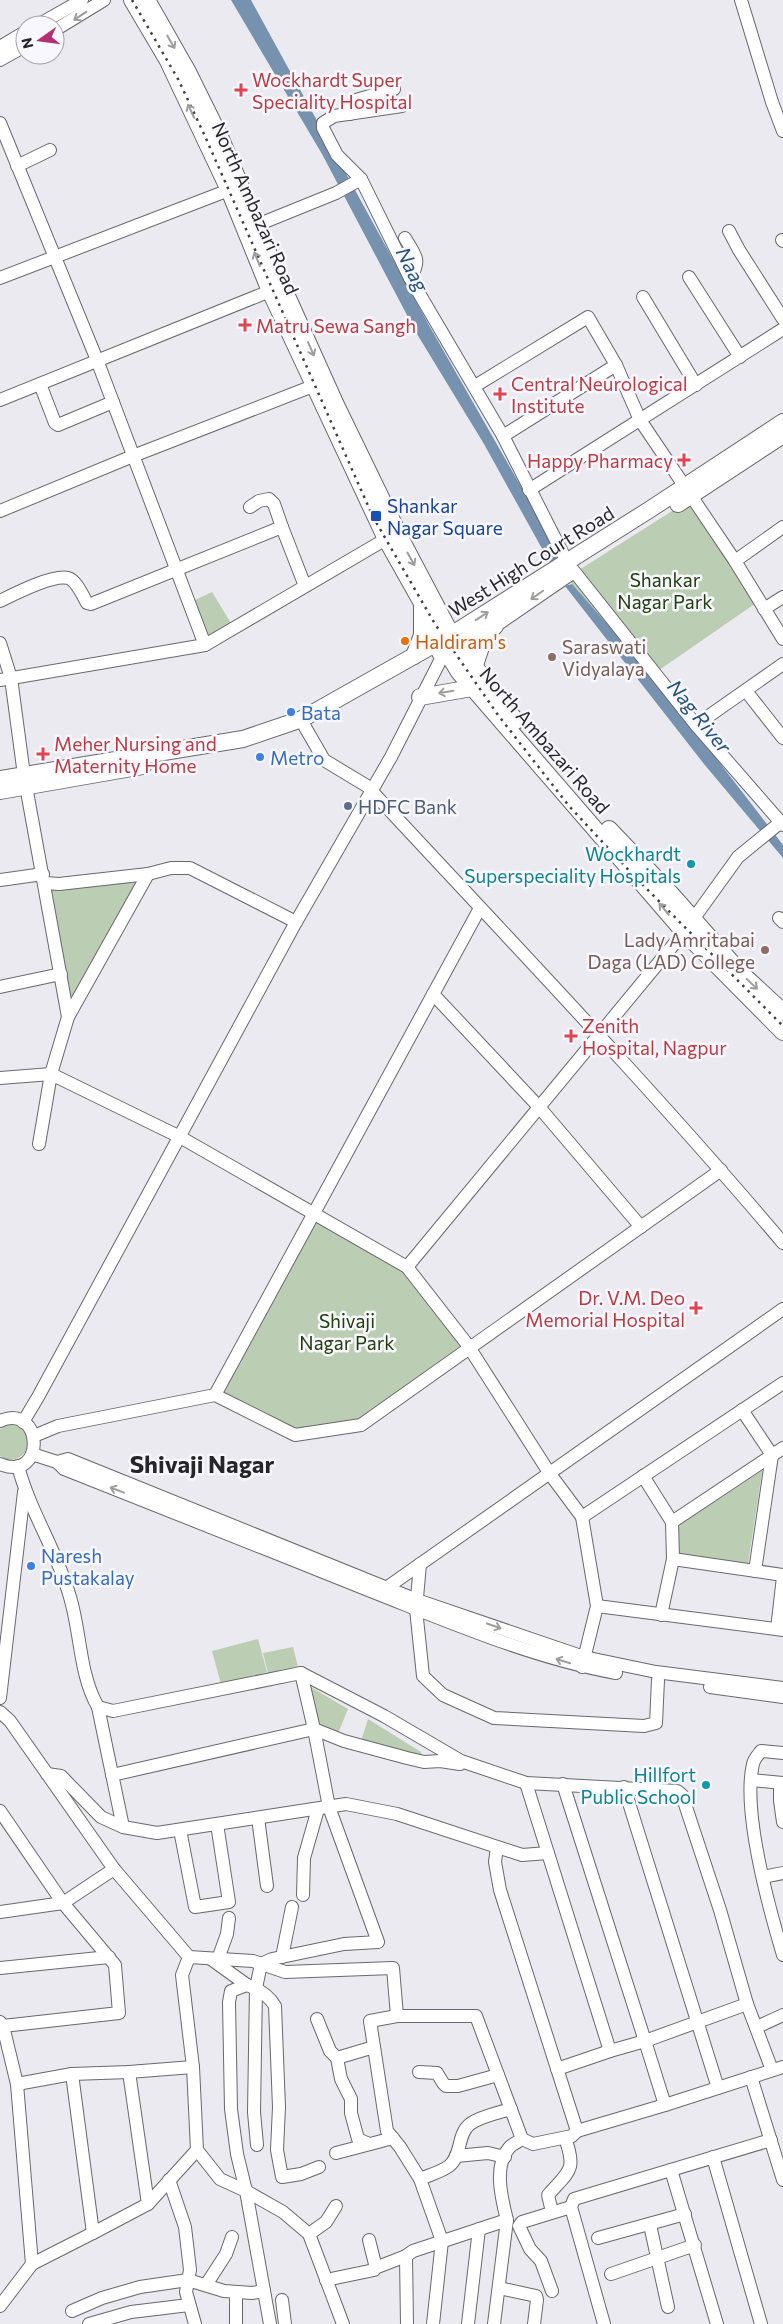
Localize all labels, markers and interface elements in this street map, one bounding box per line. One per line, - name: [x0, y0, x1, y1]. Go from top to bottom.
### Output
- one-way arrow: [73, 11, 87, 21]
- north arrow: [15, 15, 65, 65]
- one-way arrow: [166, 35, 176, 50]
- text: N: [17, 36, 36, 50]
- place label: Wockhardt Super Speciality Hospital: [252, 68, 412, 113]
- marker: Wockhardt Super Speciality Hospital: [234, 83, 248, 97]
- one-way arrow: [186, 104, 195, 119]
- street label: North Ambazari Road: [208, 118, 304, 298]
- water label: Naag: [392, 243, 435, 296]
- one-way arrow: [252, 252, 261, 268]
- place label: Matru Sewa Sangh: [256, 314, 416, 337]
- marker: Matru Sewa Sangh: [238, 318, 252, 332]
- one-way arrow: [307, 341, 317, 356]
- place label: Central Neurological Institute: [511, 372, 688, 417]
- marker: Central Neurological Institute: [493, 387, 507, 401]
- place label: Happy Pharmacy: [527, 449, 673, 472]
- marker: Happy Pharmacy: [677, 453, 691, 467]
- place label: Shankar Nagar Square: [387, 494, 503, 539]
- street label: West High Court Road: [444, 501, 618, 621]
- marker: Shankar Nagar Square: [369, 509, 383, 523]
- one-way arrow: [407, 551, 416, 566]
- park label: Shankar Nagar Park: [617, 568, 713, 613]
- one-way arrow: [530, 590, 544, 600]
- one-way arrow: [474, 610, 488, 620]
- place label: Haldiram's: [415, 630, 506, 653]
- marker: Haldiram's: [399, 635, 411, 647]
- place label: Saraswati Vidyalaya: [562, 635, 647, 680]
- marker: Saraswati Vidyalaya: [546, 651, 558, 663]
- street label: North Ambazari Road: [475, 662, 615, 818]
- water label: Nag River: [663, 675, 737, 758]
- one-way arrow: [439, 688, 455, 698]
- place label: Bata: [301, 701, 341, 724]
- marker: Bata: [285, 706, 297, 718]
- place label: Meher Nursing and Maternity Home: [54, 732, 217, 777]
- place label: Metro: [270, 746, 324, 769]
- marker: Meher Nursing and Maternity Home: [36, 747, 50, 761]
- marker: Metro: [254, 751, 266, 763]
- place label: HDFC Bank: [358, 795, 457, 818]
- marker: HDFC Bank: [342, 800, 354, 812]
- place label: Wockhardt Superspeciality Hospitals: [464, 842, 681, 887]
- marker: Wockhardt Superspeciality Hospitals: [685, 858, 697, 870]
- one-way arrow: [658, 902, 670, 915]
- place label: Lady Amritabai Daga (LAD) College: [588, 928, 755, 973]
- marker: Lady Amritabai Daga (LAD) College: [759, 944, 771, 956]
- one-way arrow: [746, 978, 759, 990]
- place label: Zenith Hospital, Nagpur: [582, 1014, 727, 1059]
- marker: Zenith Hospital, Nagpur: [564, 1029, 578, 1043]
- place label: Dr. V.M. Deo Memorial Hospital: [525, 1286, 685, 1331]
- marker: Dr. V.M. Deo Memorial Hospital: [689, 1301, 703, 1315]
- park label: Shivaji Nagar Park: [299, 1309, 395, 1354]
- district label: Shivaji Nagar: [130, 1449, 274, 1478]
- one-way arrow: [110, 1485, 125, 1494]
- place label: Naresh Pustakalay: [41, 1544, 135, 1589]
- marker: Naresh Pustakalay: [25, 1560, 37, 1572]
- one-way arrow: [485, 1622, 501, 1631]
- one-way arrow: [555, 1655, 571, 1665]
- place label: Hillfort Public School: [581, 1763, 696, 1808]
- marker: Hillfort Public School: [700, 1779, 712, 1791]

